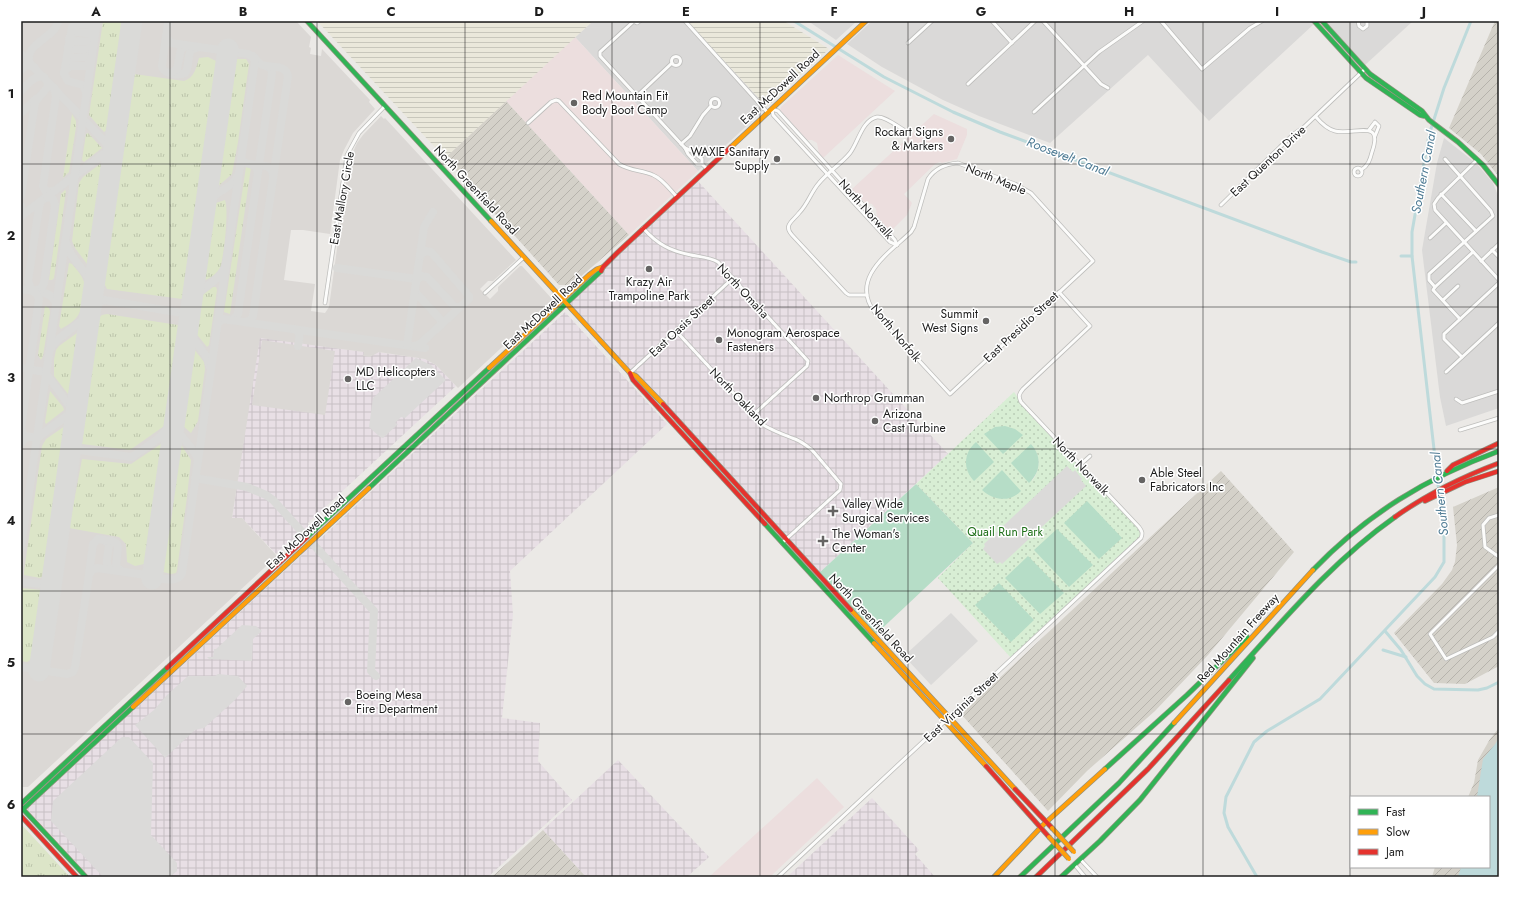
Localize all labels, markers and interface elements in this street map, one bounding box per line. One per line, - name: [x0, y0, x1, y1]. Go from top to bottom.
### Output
- text: A: [90, 2, 101, 21]
- text: B: [239, 2, 248, 21]
- text: C: [386, 2, 396, 21]
- text: D: [534, 2, 544, 21]
- text: E: [682, 2, 690, 21]
- text: F: [830, 2, 838, 21]
- text: G: [976, 2, 987, 21]
- text: H: [1124, 2, 1134, 21]
- text: I: [1275, 2, 1279, 21]
- text: J: [1419, 2, 1426, 21]
- street label: East McDowell Road: [736, 45, 824, 129]
- text: 1: [8, 84, 14, 103]
- place label: Red Mountain Fit Body Boot Camp: [582, 87, 668, 119]
- marker: Red Mountain Fit Body Boot Camp: [569, 98, 579, 108]
- street label: East Quenton Drive: [1226, 121, 1310, 201]
- place label: Rockart Signs & Markers: [875, 123, 943, 155]
- water label: Southern Canal: [1406, 128, 1441, 215]
- water label: Roosevelt Canal: [1024, 132, 1113, 181]
- marker: Rockart Signs & Markers: [946, 134, 956, 144]
- street label: North Greenfield Road: [430, 141, 522, 239]
- place label: WAXIE Sanitary Supply: [690, 143, 770, 175]
- street label: East Mallory Circle: [325, 150, 359, 246]
- marker: WAXIE Sanitary Supply: [772, 154, 782, 164]
- street label: North Maple: [963, 159, 1029, 199]
- street label: North Norwalk: [834, 175, 898, 243]
- text: 2: [7, 226, 15, 245]
- street label: North Omaha: [713, 259, 773, 323]
- marker: Krazy Air Trampoline Park: [644, 264, 654, 274]
- street label: East McDowell Road: [499, 270, 587, 354]
- place label: Krazy Air Trampoline Park: [609, 273, 690, 305]
- street label: East Presidio Street: [979, 287, 1063, 367]
- street label: East Oasis Street: [645, 291, 719, 361]
- street label: North Norfolk: [866, 300, 926, 366]
- place label: Summit West Signs: [922, 305, 978, 337]
- marker: Summit West Signs: [981, 316, 991, 326]
- place label: Monogram Aerospace Fasteners: [727, 324, 840, 356]
- marker: Monogram Aerospace Fasteners: [714, 335, 724, 345]
- place label: MD Helicopters LLC: [356, 363, 435, 395]
- street label: North Oakland: [705, 364, 771, 430]
- text: 3: [7, 368, 15, 387]
- marker: MD Helicopters LLC: [343, 374, 353, 384]
- place label: Northrop Grumman: [824, 389, 925, 407]
- marker: Northrop Grumman: [811, 393, 821, 403]
- place label: Arizona Cast Turbine: [883, 405, 946, 437]
- marker: Arizona Cast Turbine: [870, 416, 880, 426]
- street label: North Norwalk: [1048, 433, 1114, 500]
- water label: Southern Canal: [1426, 450, 1453, 537]
- place label: Able Steel Fabricators Inc: [1150, 464, 1224, 496]
- marker: Able Steel Fabricators Inc: [1137, 475, 1147, 485]
- street label: East McDowell Road: [262, 490, 350, 574]
- place label: Valley Wide Surgical Services: [842, 495, 929, 527]
- marker: Valley Wide Surgical Services: [827, 505, 839, 517]
- text: 4: [6, 511, 16, 530]
- park label: Quail Run Park: [967, 523, 1043, 541]
- place label: The Woman's Center: [832, 525, 899, 557]
- marker: The Woman's Center: [817, 535, 829, 547]
- street label: North Greenfield Road: [825, 569, 917, 667]
- street label: Red Mountain Freeway: [1193, 589, 1284, 687]
- text: 5: [7, 653, 15, 672]
- street label: East Virginia Street: [920, 668, 1002, 746]
- place label: Boeing Mesa Fire Department: [356, 686, 438, 718]
- marker: Boeing Mesa Fire Department: [343, 697, 353, 707]
- text: 6: [7, 795, 16, 814]
- legend: [1350, 796, 1490, 868]
- text: Fast: [1386, 803, 1405, 821]
- text: Slow: [1386, 823, 1411, 841]
- text: Jam: [1384, 843, 1404, 861]

